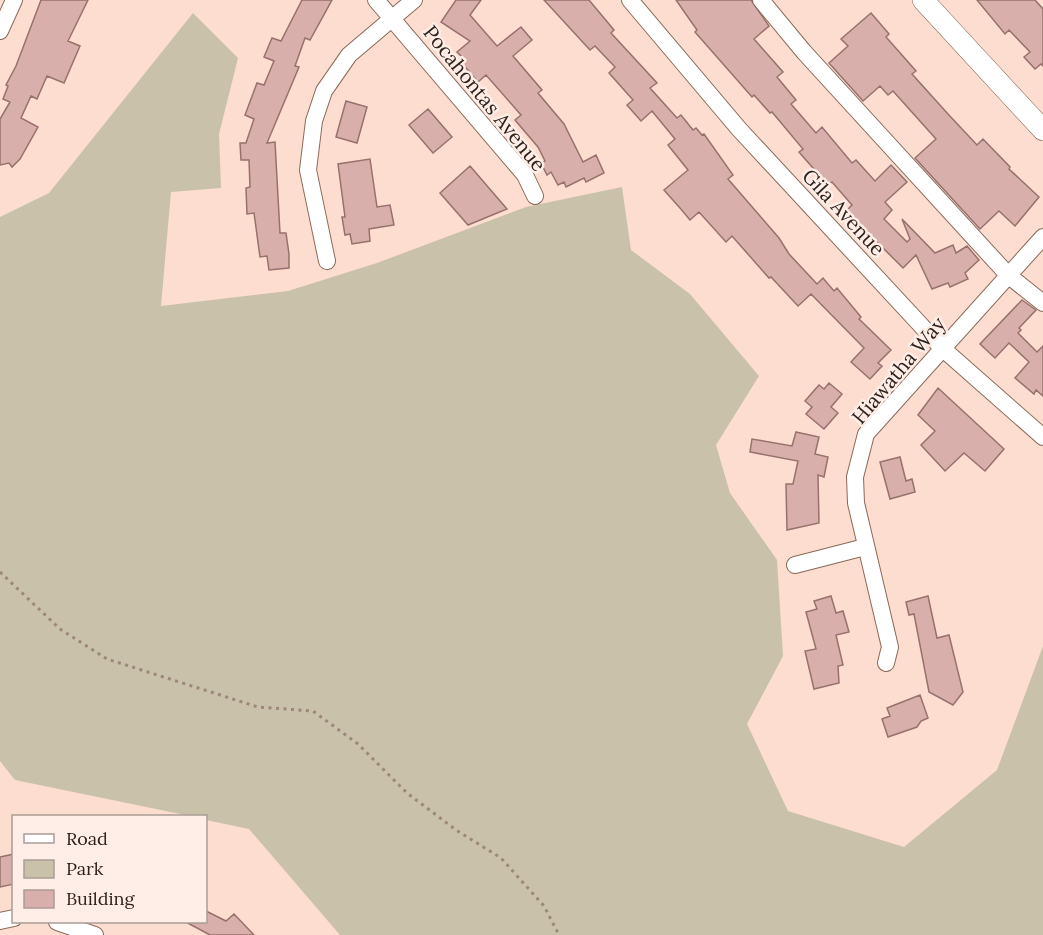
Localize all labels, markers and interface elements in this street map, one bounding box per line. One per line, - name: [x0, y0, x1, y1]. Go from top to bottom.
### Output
- street label: Pocahontas Avenue: [418, 20, 552, 176]
- street label: Gila Avenue: [797, 163, 891, 261]
- street label: Hiawatha Way: [846, 311, 950, 429]
- legend: [12, 815, 207, 923]
- text: Road: [66, 827, 108, 850]
- text: Park: [66, 857, 104, 880]
- text: Building: [66, 887, 136, 910]

